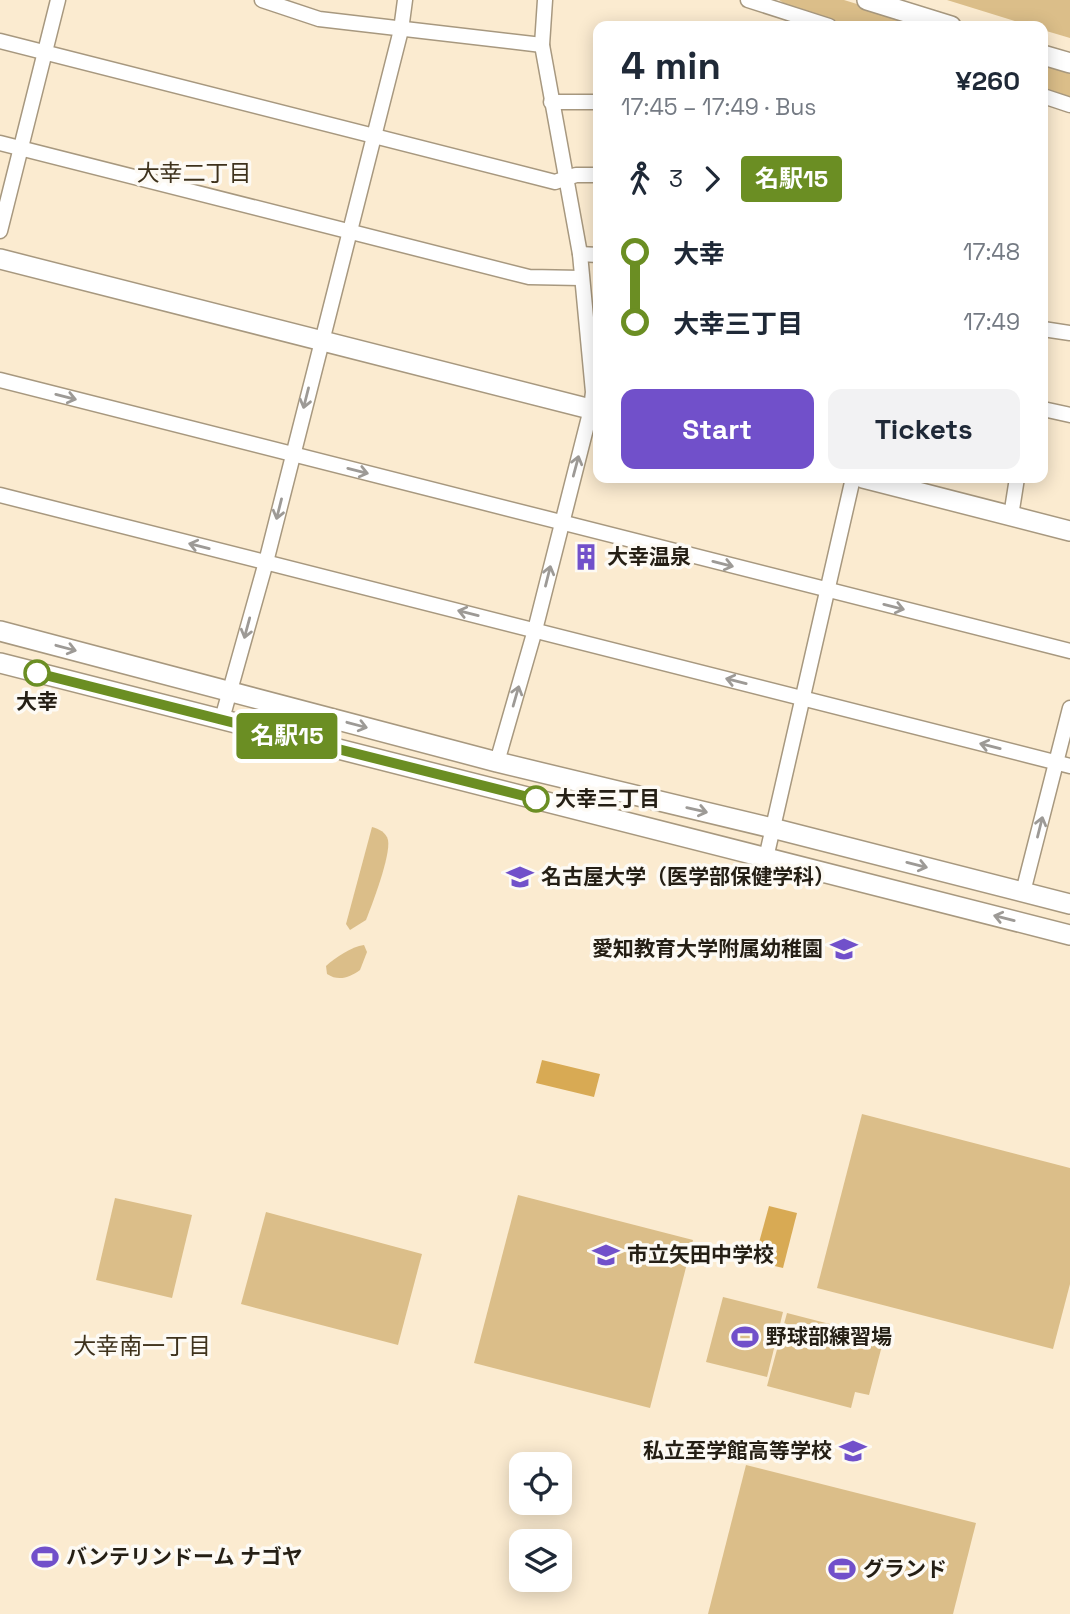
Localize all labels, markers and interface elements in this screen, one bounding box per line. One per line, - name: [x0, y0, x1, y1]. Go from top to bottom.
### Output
- text: 4 min: [621, 42, 721, 90]
- text: ¥260: [956, 64, 1020, 98]
- text: 17:45 – 17:49 · Bus: [621, 92, 816, 122]
- district label: 大幸二丁目: [137, 158, 252, 188]
- icon: walk: [621, 160, 659, 198]
- icon: forward: [693, 160, 731, 198]
- text: 名駅15: [755, 163, 828, 194]
- text: 3: [669, 164, 683, 194]
- text: 大幸: [673, 237, 725, 271]
- text: 17:48: [963, 237, 1020, 267]
- text: 大幸三丁目: [673, 307, 803, 341]
- text: 17:49: [963, 307, 1020, 337]
- one-way arrow: [299, 386, 312, 409]
- button: Start: [621, 389, 814, 469]
- button: Tickets: [828, 389, 1020, 469]
- one-way arrow: [54, 391, 77, 404]
- one-way arrow: [571, 455, 584, 477]
- one-way arrow: [346, 465, 369, 478]
- one-way arrow: [272, 497, 285, 519]
- one-way arrow: [188, 539, 211, 552]
- building icon: 大幸温泉: [571, 542, 601, 572]
- place label: 大幸温泉: [607, 543, 691, 570]
- one-way arrow: [711, 558, 734, 571]
- one-way arrow: [542, 566, 555, 588]
- one-way arrow: [882, 601, 905, 614]
- one-way arrow: [457, 606, 480, 619]
- one-way arrow: [240, 617, 253, 639]
- one-way arrow: [54, 642, 77, 655]
- marker: 大幸: [24, 660, 50, 686]
- one-way arrow: [725, 674, 747, 687]
- one-way arrow: [510, 685, 523, 708]
- place label: 大幸: [16, 688, 58, 715]
- line badge: 名駅15: [238, 713, 336, 759]
- one-way arrow: [346, 719, 368, 732]
- text: 名駅15: [250, 720, 324, 751]
- one-way arrow: [979, 739, 1002, 752]
- place label: 大幸三丁目: [555, 785, 660, 812]
- marker: 大幸三丁目: [523, 786, 549, 812]
- one-way arrow: [685, 804, 708, 817]
- one-way arrow: [1034, 816, 1047, 839]
- one-way arrow: [905, 859, 928, 872]
- school or university icon: 名古屋大学（医学部保健学科）: [505, 862, 535, 892]
- place label: 名古屋大学（医学部保健学科）: [541, 863, 835, 890]
- one-way arrow: [993, 911, 1016, 924]
- school or university icon: 愛知教育大学附属幼稚園: [829, 934, 859, 964]
- place label: 愛知教育大学附属幼稚園: [592, 935, 823, 962]
- school or university icon: 市立矢田中学校: [591, 1240, 621, 1270]
- place label: 市立矢田中学校: [627, 1241, 774, 1268]
- sports icon: 野球部練習場: [730, 1322, 760, 1352]
- place label: 野球部練習場: [766, 1323, 892, 1350]
- district label: 大幸南一丁目: [73, 1331, 211, 1361]
- school or university icon: 私立至学館高等学校: [838, 1436, 868, 1466]
- place label: 私立至学館高等学校: [643, 1437, 832, 1464]
- map controls: [509, 1452, 572, 1592]
- button: locate: [509, 1452, 572, 1515]
- button: layers: [509, 1529, 572, 1592]
- sports icon: バンテリンドーム ナゴヤ: [30, 1542, 60, 1572]
- place label: バンテリンドーム ナゴヤ: [66, 1543, 303, 1570]
- sports icon: グランド: [827, 1554, 857, 1584]
- place label: グランド: [863, 1555, 947, 1582]

